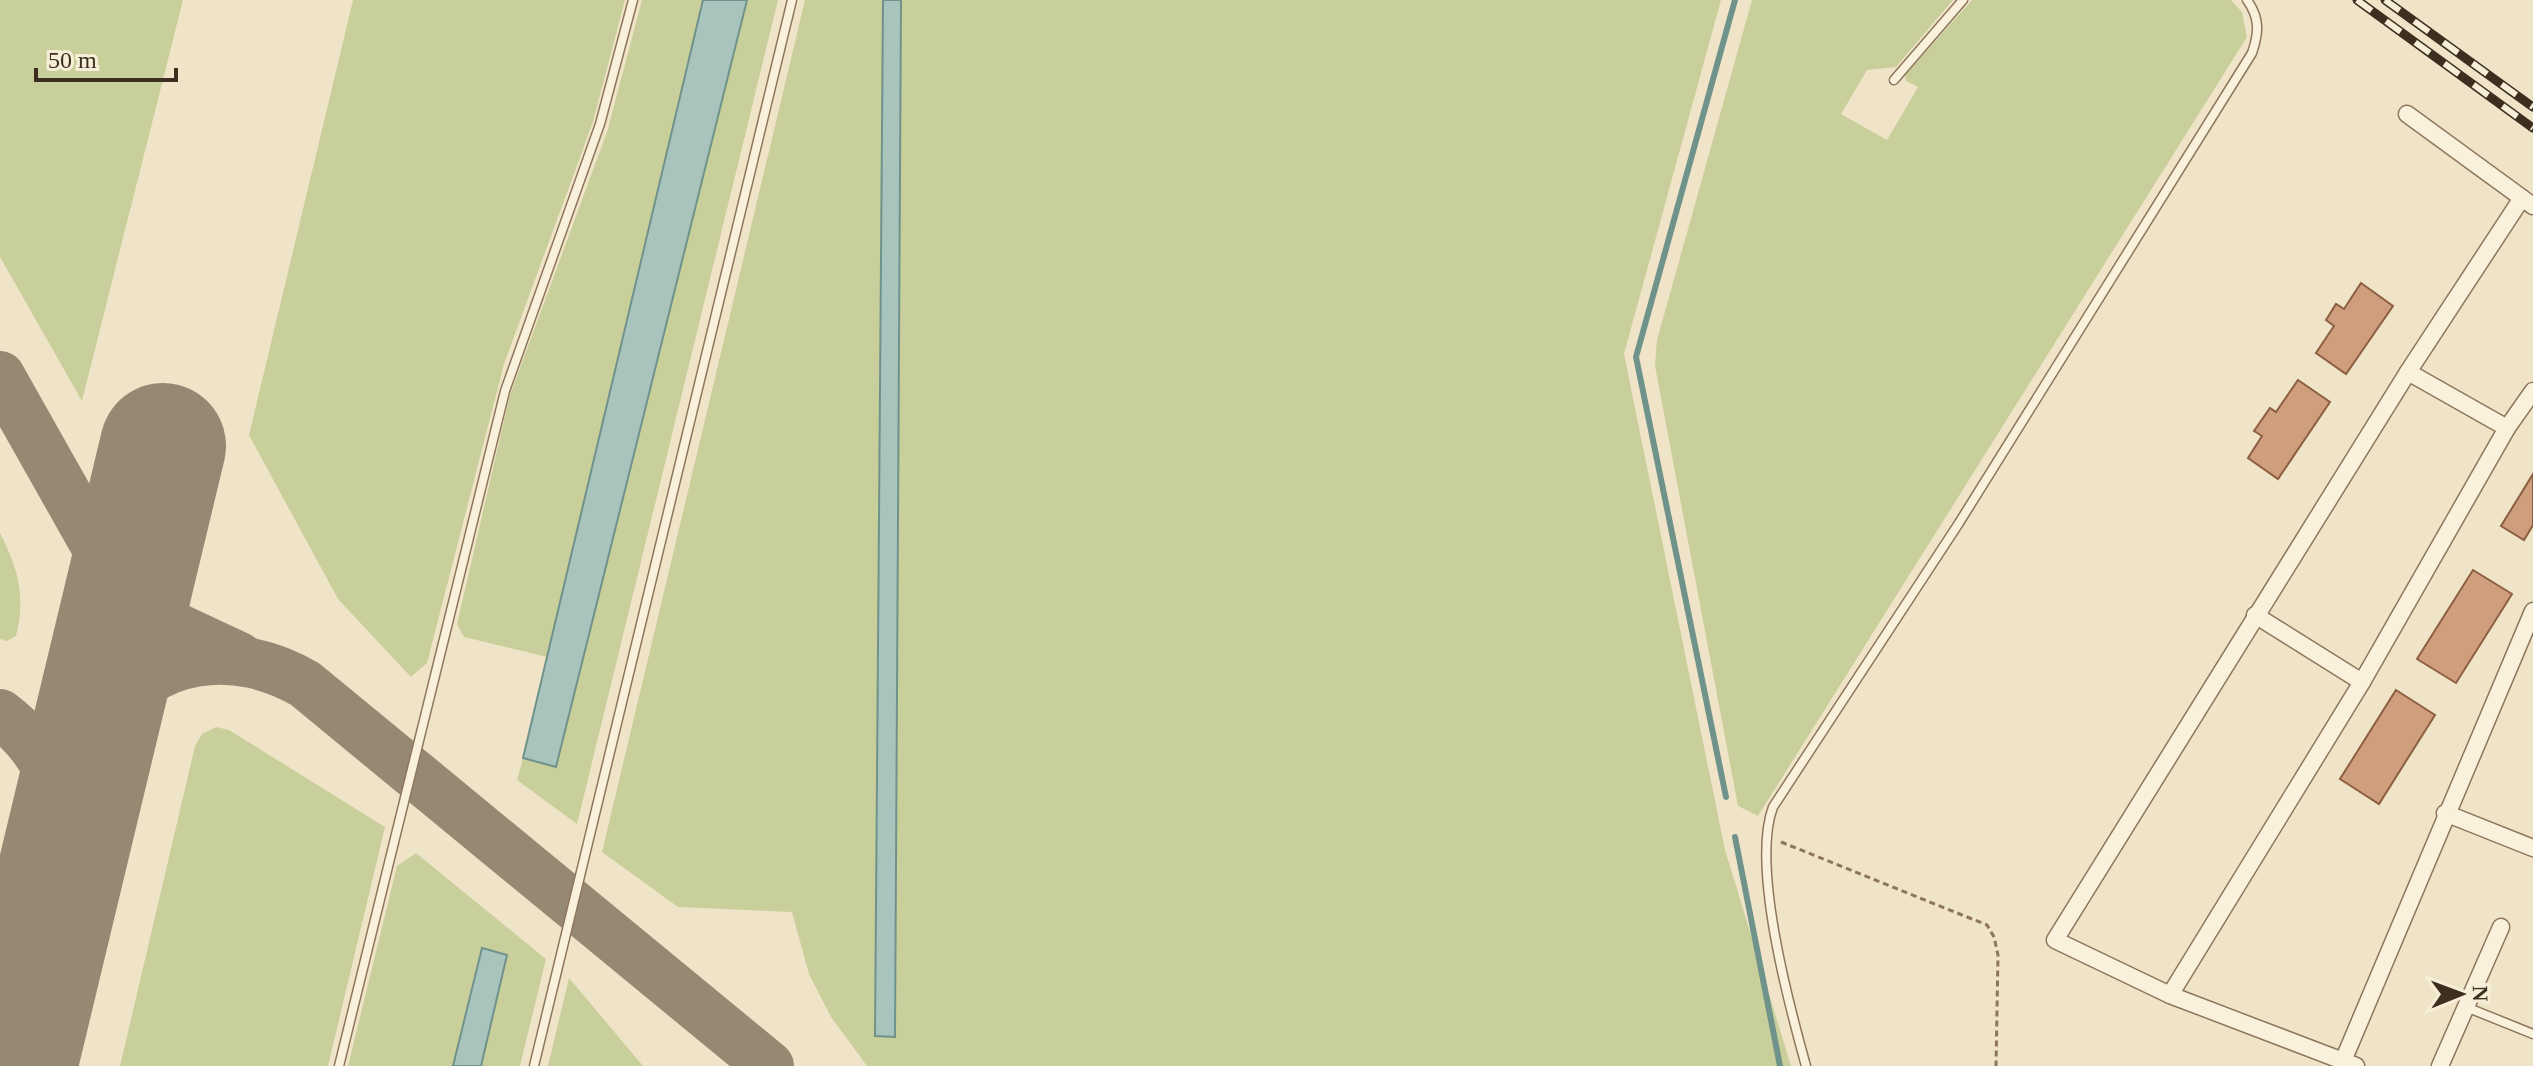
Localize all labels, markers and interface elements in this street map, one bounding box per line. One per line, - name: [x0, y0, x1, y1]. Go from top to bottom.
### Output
- scale bar: [36, 32, 176, 82]
- text: 50 m: [48, 47, 97, 73]
- north arrow: [2421, 954, 2501, 1034]
- text: N: [2468, 985, 2493, 1002]

